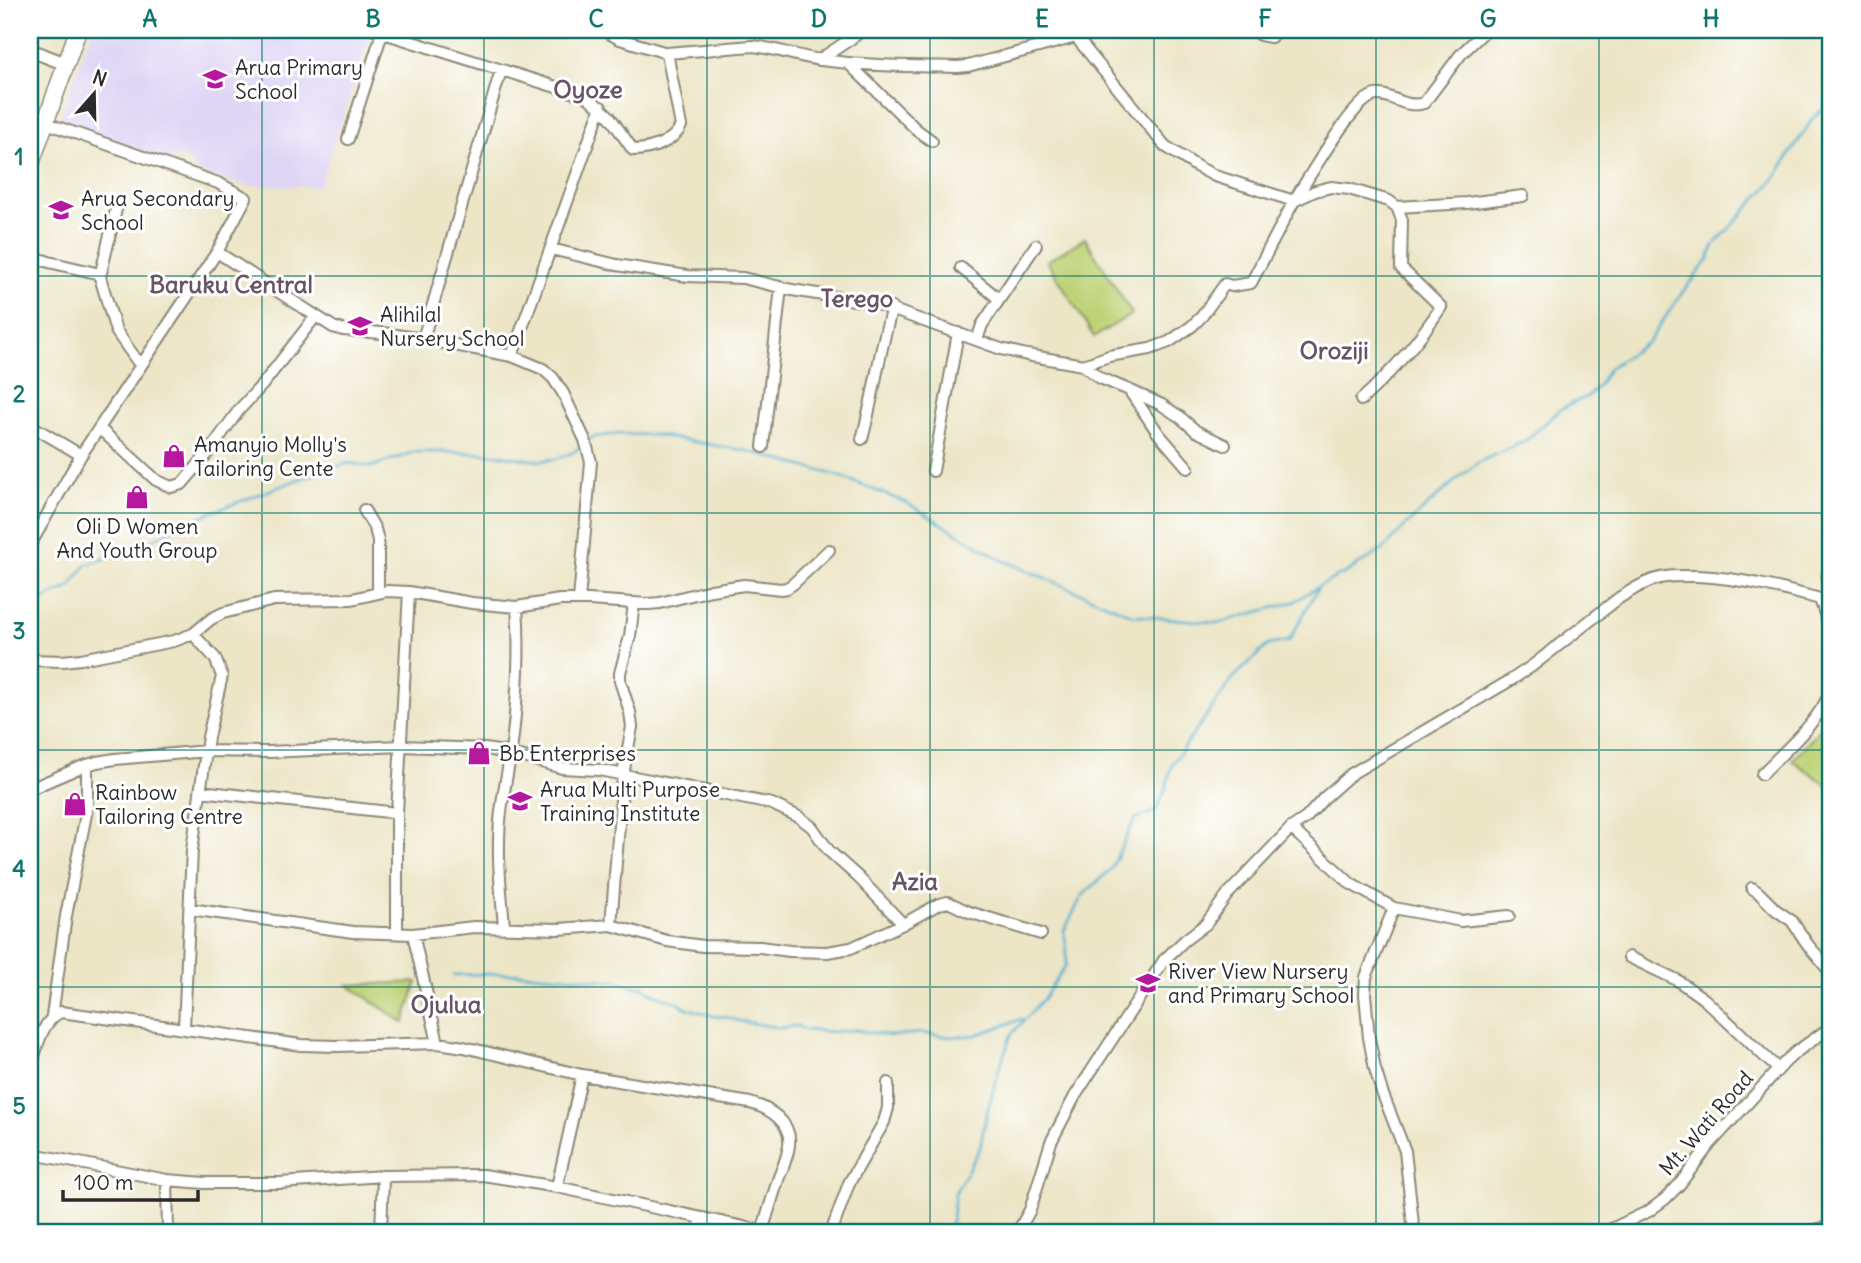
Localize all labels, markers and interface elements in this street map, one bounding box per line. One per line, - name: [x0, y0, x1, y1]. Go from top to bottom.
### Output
- text: A: [143, 4, 158, 33]
- text: B: [365, 4, 381, 33]
- text: C: [588, 4, 604, 33]
- text: D: [811, 4, 827, 33]
- text: E: [1035, 4, 1049, 33]
- text: F: [1258, 4, 1272, 33]
- text: G: [1480, 4, 1496, 33]
- text: H: [1703, 4, 1719, 33]
- place label: Arua Primary School: [235, 54, 363, 105]
- north arrow: [60, 60, 130, 130]
- text: N: [90, 65, 110, 92]
- school or university icon: Arua Primary School: [201, 65, 229, 93]
- district label: Oyoze: [553, 74, 623, 104]
- text: 1: [14, 142, 24, 171]
- place label: Arua Secondary School: [81, 185, 235, 236]
- school or university icon: Arua Secondary School: [47, 196, 75, 224]
- district label: Baruku Central: [149, 269, 313, 299]
- district label: Terego: [821, 283, 893, 313]
- place label: Alihilal Nursery School: [380, 301, 524, 352]
- school or university icon: Alihilal Nursery School: [346, 312, 374, 340]
- district label: Oroziji: [1299, 335, 1369, 365]
- text: 2: [13, 379, 26, 408]
- place label: Amanyio Molly's Tailoring Cente: [194, 431, 347, 482]
- shop icon: Amanyio Molly's Tailoring Cente: [160, 442, 188, 470]
- shop icon: Oli D Women And Youth Group: [123, 483, 151, 511]
- place label: Oli D Women And Youth Group: [56, 513, 218, 564]
- text: 3: [12, 616, 26, 645]
- shop icon: Bb Enterprises: [465, 739, 493, 767]
- place label: Bb Enterprises: [499, 740, 636, 767]
- place label: Arua Multi Purpose Training Institute: [540, 776, 720, 827]
- place label: Rainbow Tailoring Centre: [95, 779, 243, 830]
- school or university icon: Arua Multi Purpose Training Institute: [506, 787, 534, 815]
- shop icon: Rainbow Tailoring Centre: [61, 790, 89, 818]
- text: 4: [12, 854, 26, 883]
- district label: Azia: [892, 866, 938, 896]
- place label: River View Nursery and Primary School: [1168, 958, 1354, 1009]
- school or university icon: River View Nursery and Primary School: [1134, 969, 1162, 997]
- district label: Ojulua: [411, 989, 482, 1019]
- street label: Mt. Wati Road: [1653, 1065, 1759, 1181]
- text: 5: [12, 1091, 26, 1120]
- scale bar: [63, 1158, 198, 1202]
- text: 100 m: [74, 1169, 133, 1196]

